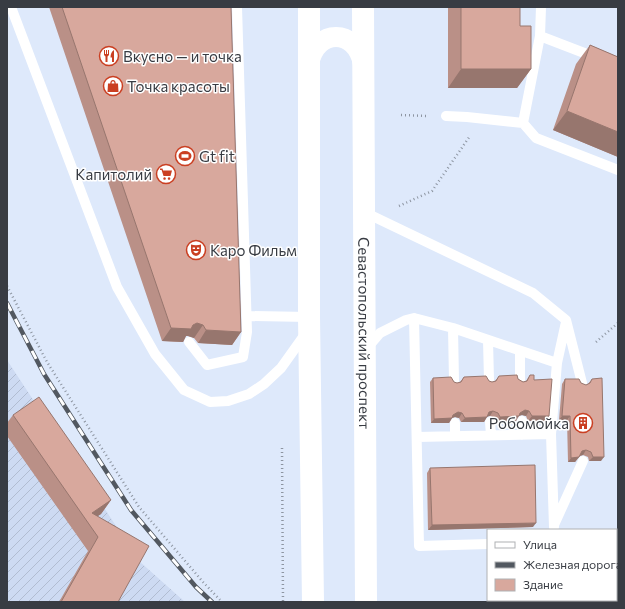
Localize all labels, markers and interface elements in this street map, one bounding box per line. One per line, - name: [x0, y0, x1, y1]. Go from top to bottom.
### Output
- restaurant icon: Вкусно — и точка: [98, 45, 120, 67]
- place label: Вкусно — и точка: [123, 47, 242, 65]
- shop icon: Точка красоты: [102, 75, 124, 97]
- place label: Точка красоты: [127, 77, 230, 95]
- sports icon: Gt fit: [174, 145, 196, 167]
- place label: Gt fit: [199, 147, 235, 165]
- supermarket icon: Капитолий: [155, 163, 177, 185]
- place label: Капитолий: [75, 165, 152, 183]
- street label: Севастопольский проспект: [355, 237, 374, 429]
- theatre icon: Каро Фильм: [185, 239, 207, 261]
- place label: Каро Фильм: [210, 241, 297, 259]
- building icon: Робомойка: [572, 412, 594, 434]
- place label: Робомойка: [489, 414, 569, 432]
- legend: [487, 529, 617, 601]
- text: Улица: [523, 537, 557, 551]
- text: Железная дорога: [523, 557, 622, 571]
- text: Здание: [523, 577, 563, 591]

